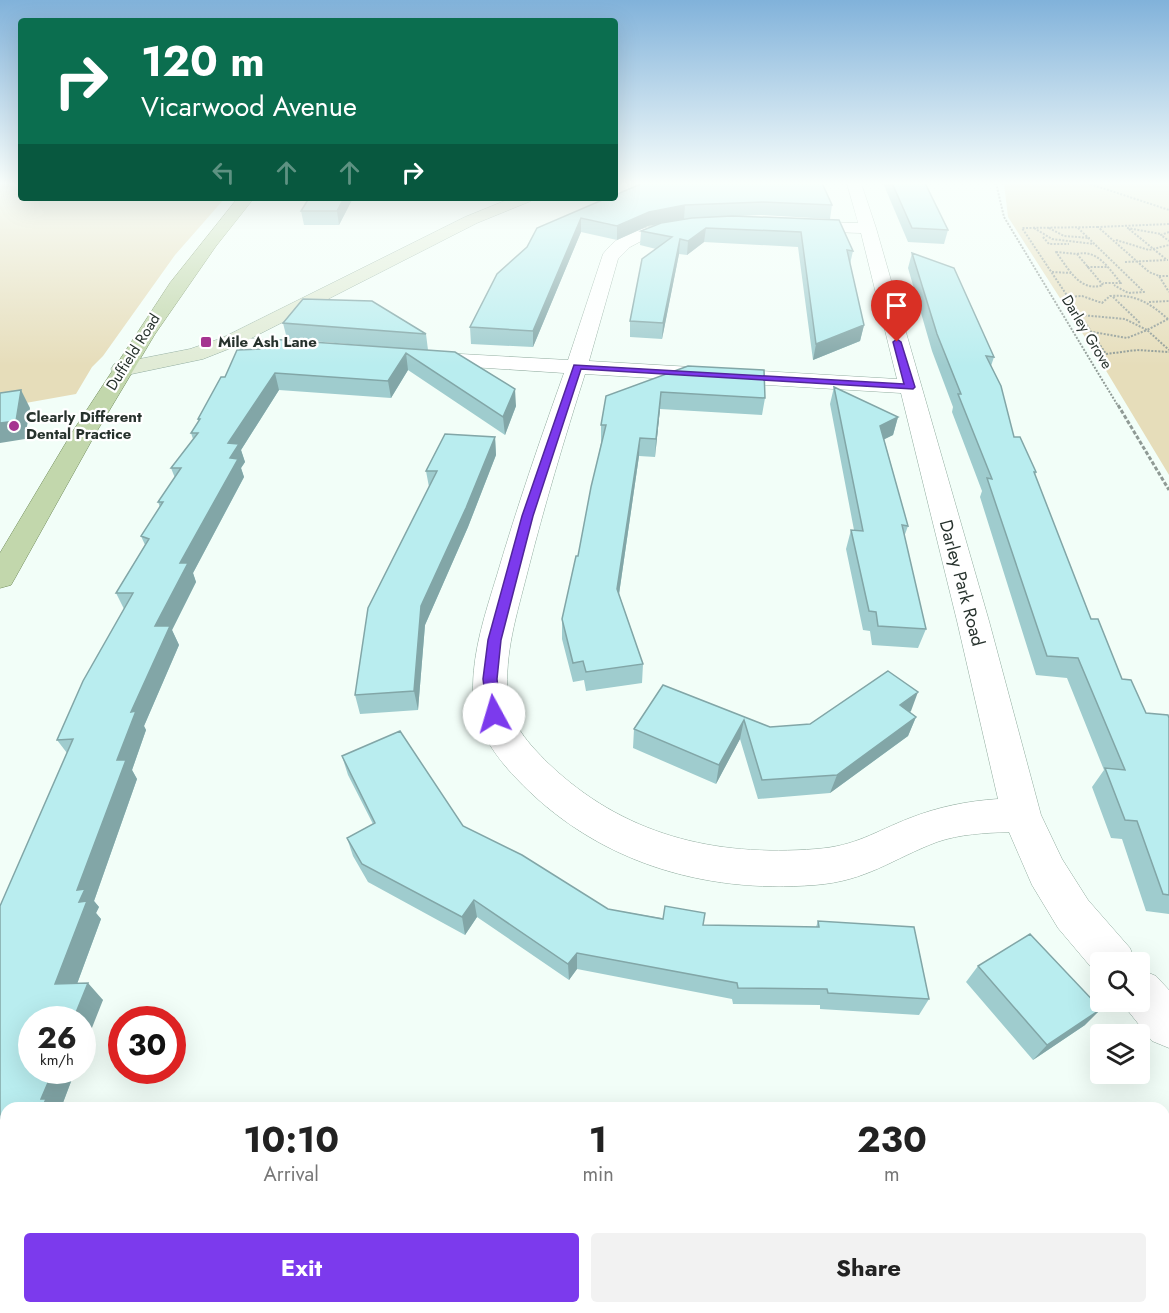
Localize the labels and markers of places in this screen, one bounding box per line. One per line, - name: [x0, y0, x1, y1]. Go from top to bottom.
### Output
- pin: [871, 280, 922, 342]
- place label: Mile Ash Lane: [218, 331, 317, 353]
- marker: Mile Ash Lane: [199, 335, 213, 349]
- place label: Clearly Different Dental Practice: [26, 406, 142, 445]
- marker: Clearly Different Dental Practice: [7, 419, 21, 433]

